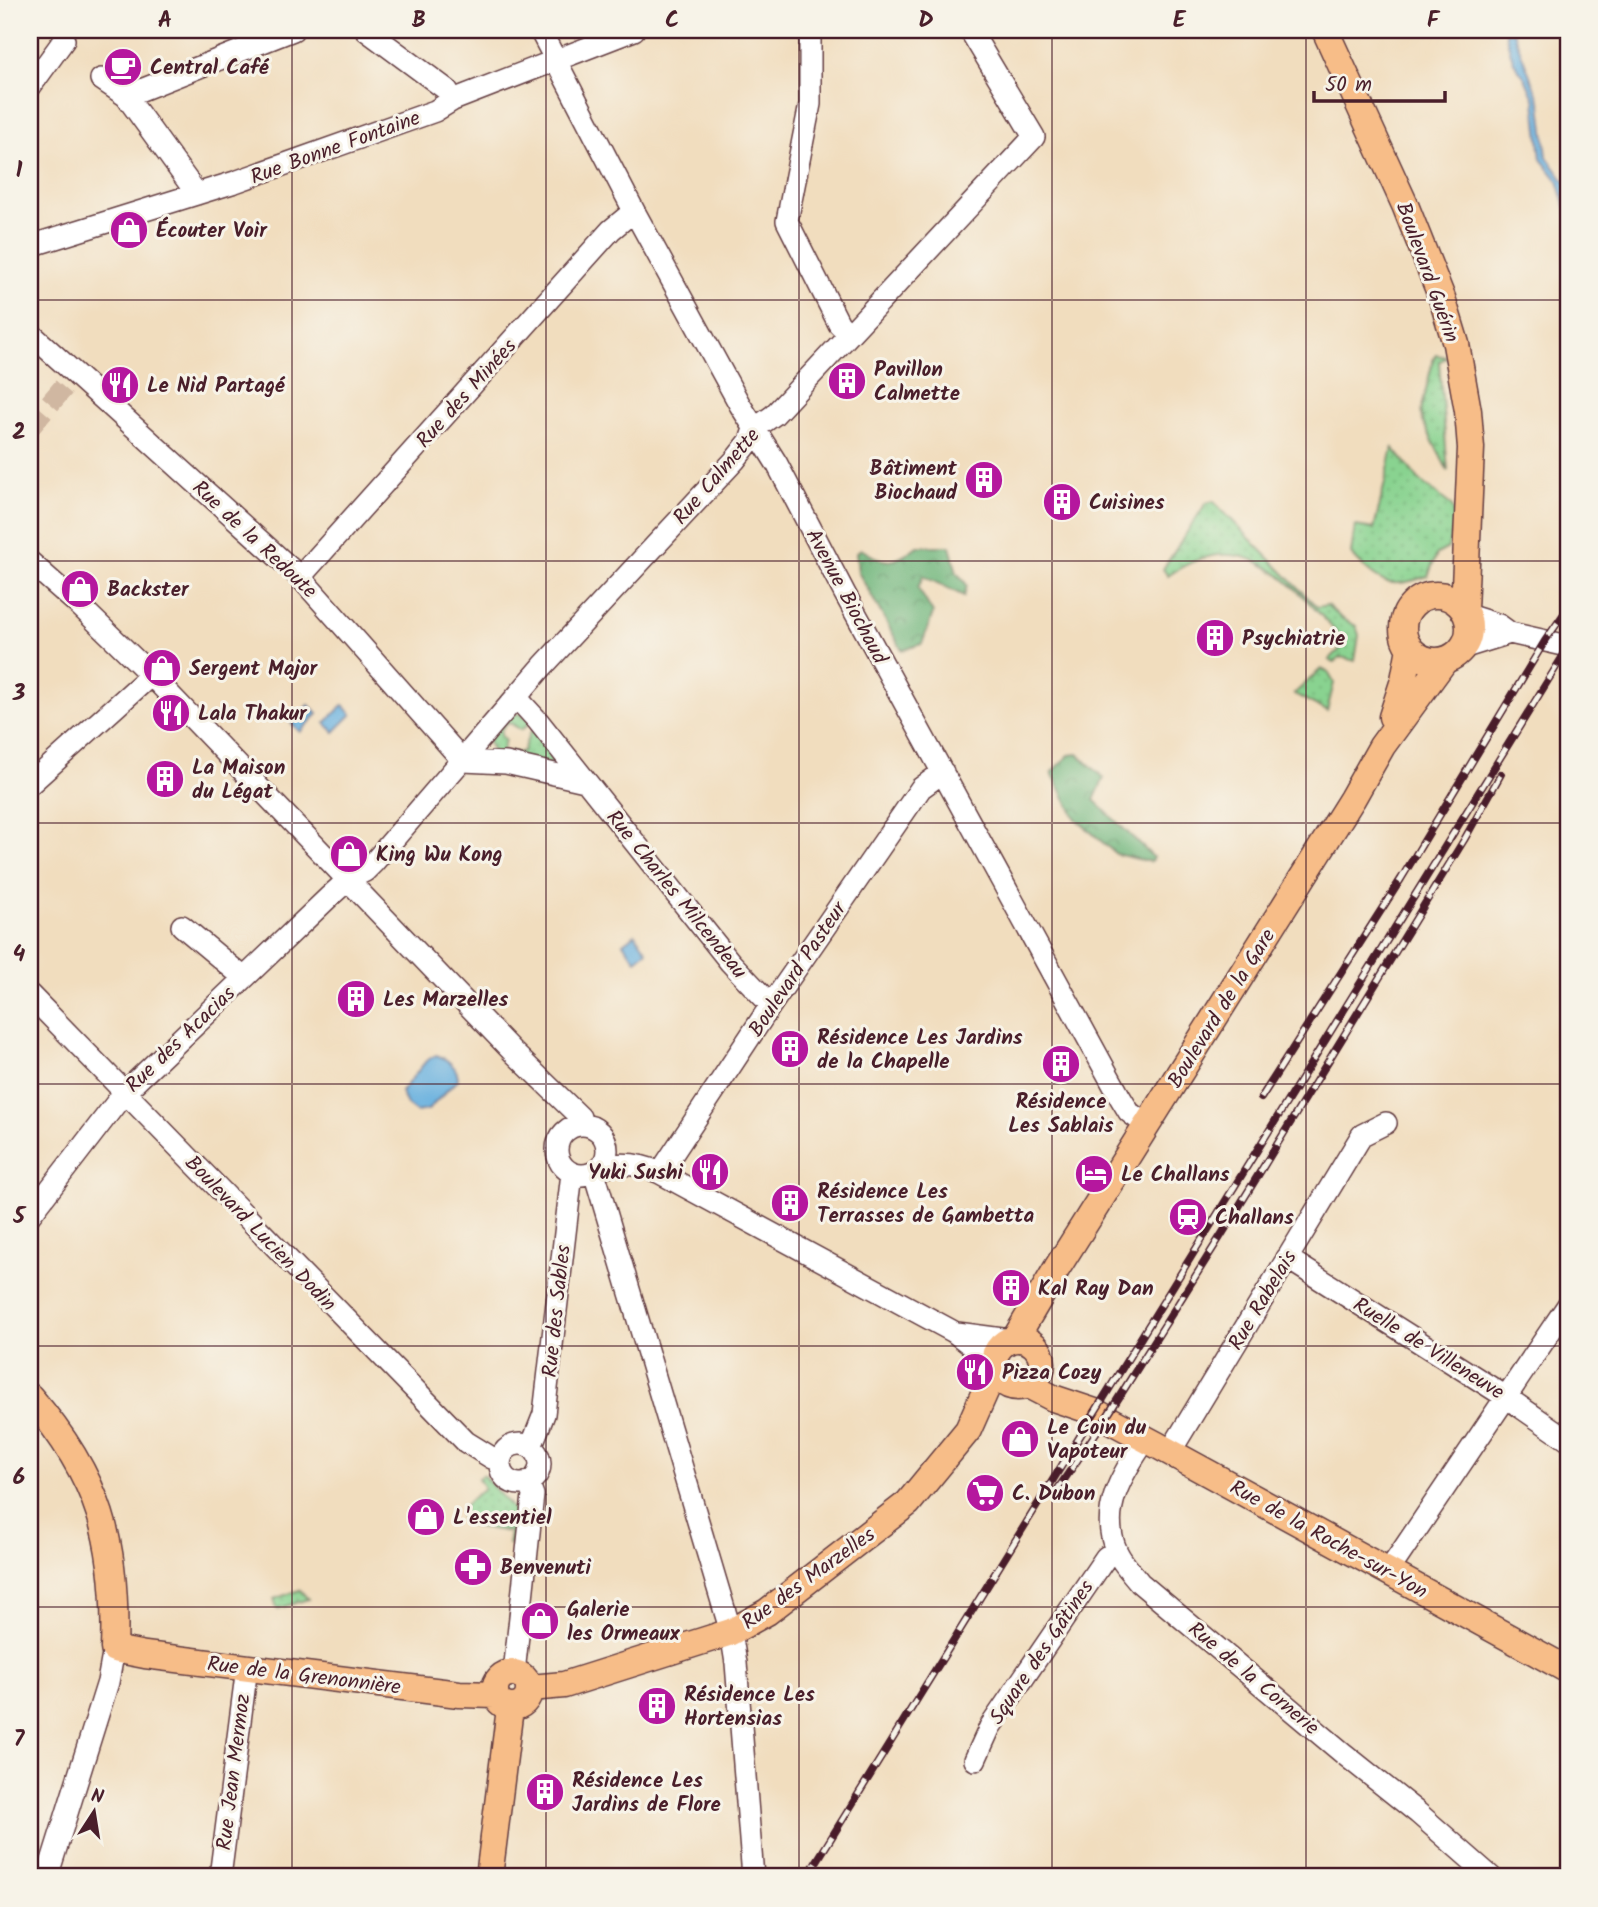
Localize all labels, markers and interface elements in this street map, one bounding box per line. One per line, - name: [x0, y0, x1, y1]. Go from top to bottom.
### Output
- text: A: [158, 3, 172, 39]
- text: B: [412, 3, 426, 39]
- text: C: [665, 3, 679, 39]
- text: D: [918, 3, 934, 39]
- text: E: [1173, 3, 1187, 39]
- text: F: [1427, 3, 1441, 39]
- cafe icon: Central Café: [102, 46, 144, 88]
- place label: Central Café: [150, 52, 270, 85]
- scale bar: [1314, 60, 1446, 104]
- text: 50 m: [1325, 69, 1372, 102]
- street label: Rue Bonne Fontaine: [246, 102, 426, 194]
- text: 1: [16, 153, 23, 189]
- street label: Boulevard Guérin: [1386, 198, 1467, 347]
- shop icon: Écouter Voir: [108, 209, 150, 251]
- place label: Écouter Voir: [156, 215, 268, 248]
- street label: Rue des Minées: [409, 332, 526, 456]
- place label: Pavillon Calmette: [874, 354, 960, 411]
- building icon: Pavillon Calmette: [826, 360, 868, 402]
- restaurant icon: Le Nid Partagé: [99, 364, 141, 406]
- place label: Le Nid Partagé: [147, 370, 286, 403]
- text: 2: [12, 415, 26, 451]
- street label: Rue Calmette: [665, 421, 769, 533]
- place label: Bâtiment Biochaud: [870, 453, 958, 510]
- building icon: Bâtiment Biochaud: [963, 459, 1005, 501]
- street label: Rue de la Redoute: [184, 473, 325, 608]
- building icon: Cuisines: [1041, 481, 1083, 523]
- place label: Cuisines: [1089, 487, 1165, 520]
- street label: Avenue Biochaud: [796, 523, 896, 671]
- shop icon: Backster: [59, 568, 101, 610]
- place label: Backster: [107, 574, 190, 607]
- building icon: Psychiatrie: [1194, 617, 1236, 659]
- place label: Psychiatrie: [1242, 623, 1345, 656]
- shop icon: Sergent Major: [141, 647, 183, 689]
- place label: Sergent Major: [189, 653, 319, 686]
- text: 3: [12, 676, 26, 712]
- restaurant icon: Lala Thakur: [150, 692, 192, 734]
- place label: Lala Thakur: [198, 698, 308, 731]
- place label: La Maison du Légat: [192, 752, 285, 809]
- building icon: La Maison du Légat: [144, 758, 186, 800]
- street label: Rue Charles Milcendeau: [597, 803, 755, 987]
- shop icon: King Wu Kong: [328, 833, 370, 875]
- place label: King Wu Kong: [376, 839, 503, 872]
- street label: Boulevard Pasteur: [741, 895, 856, 1044]
- street label: Boulevard de la Gare: [1160, 922, 1285, 1095]
- text: 4: [13, 937, 26, 973]
- building icon: Les Marzelles: [335, 978, 377, 1020]
- street label: Rue des Acacias: [118, 979, 244, 1101]
- place label: Les Marzelles: [383, 984, 509, 1017]
- place label: Résidence Les Jardins de la Chapelle: [817, 1022, 1023, 1079]
- building icon: Résidence Les Jardins de la Chapelle: [769, 1028, 811, 1070]
- building icon: Résidence Les Sablais: [1040, 1043, 1082, 1085]
- place label: Résidence Les Sablais: [1008, 1086, 1114, 1143]
- street label: Boulevard Lucien Dodin: [176, 1148, 344, 1320]
- restaurant icon: Yuki Sushi: [689, 1151, 731, 1193]
- hotel icon: Le Challans: [1073, 1153, 1115, 1195]
- place label: Yuki Sushi: [588, 1157, 684, 1190]
- place label: Le Challans: [1121, 1159, 1230, 1192]
- place label: Résidence Les Terrasses de Gambetta: [817, 1176, 1035, 1233]
- building icon: Résidence Les Terrasses de Gambetta: [769, 1182, 811, 1224]
- station icon: Challans: [1167, 1196, 1209, 1238]
- text: 5: [12, 1199, 27, 1235]
- place label: Challans: [1215, 1202, 1294, 1235]
- street label: Rue des Sables: [534, 1243, 581, 1379]
- street label: Rue Rabelais: [1220, 1244, 1306, 1357]
- building icon: Kal Ray Dan: [990, 1267, 1032, 1309]
- place label: Kal Ray Dan: [1038, 1273, 1154, 1306]
- street label: Ruelle de Villeneuve: [1346, 1289, 1511, 1409]
- restaurant icon: Pizza Cozy: [954, 1351, 996, 1393]
- place label: Pizza Cozy: [1002, 1357, 1102, 1390]
- place label: Le Coin du Vapoteur: [1047, 1412, 1147, 1469]
- shop icon: Le Coin du Vapoteur: [999, 1418, 1041, 1460]
- text: 6: [13, 1460, 25, 1496]
- supermarket icon: C. Dubon: [964, 1472, 1006, 1514]
- street label: Rue de la Roche-sur-Yon: [1223, 1472, 1433, 1609]
- place label: C. Dubon: [1012, 1478, 1095, 1511]
- shop icon: L'essentiel: [405, 1496, 447, 1538]
- place label: L'essentiel: [453, 1502, 552, 1535]
- street label: Rue des Marzelles: [735, 1519, 883, 1639]
- pharmacy icon: Benvenuti: [452, 1546, 494, 1588]
- place label: Benvenuti: [500, 1552, 591, 1585]
- street label: Square des Gâtines: [981, 1574, 1103, 1732]
- place label: Galerie les Ormeaux: [567, 1594, 681, 1651]
- shop icon: Galerie les Ormeaux: [519, 1600, 561, 1642]
- street label: Rue de la Cornerie: [1180, 1614, 1327, 1745]
- street label: Rue de la Grenonnière: [205, 1648, 403, 1705]
- place label: Résidence Les Hortensias: [684, 1679, 815, 1736]
- building icon: Résidence Les Hortensias: [636, 1685, 678, 1727]
- street label: Rue Jean Mermoz: [209, 1692, 260, 1852]
- text: 7: [14, 1722, 26, 1758]
- place label: Résidence Les Jardins de Flore: [572, 1765, 721, 1822]
- building icon: Résidence Les Jardins de Flore: [524, 1771, 566, 1813]
- north arrow: [60, 1778, 130, 1848]
- text: N: [88, 1781, 106, 1813]

